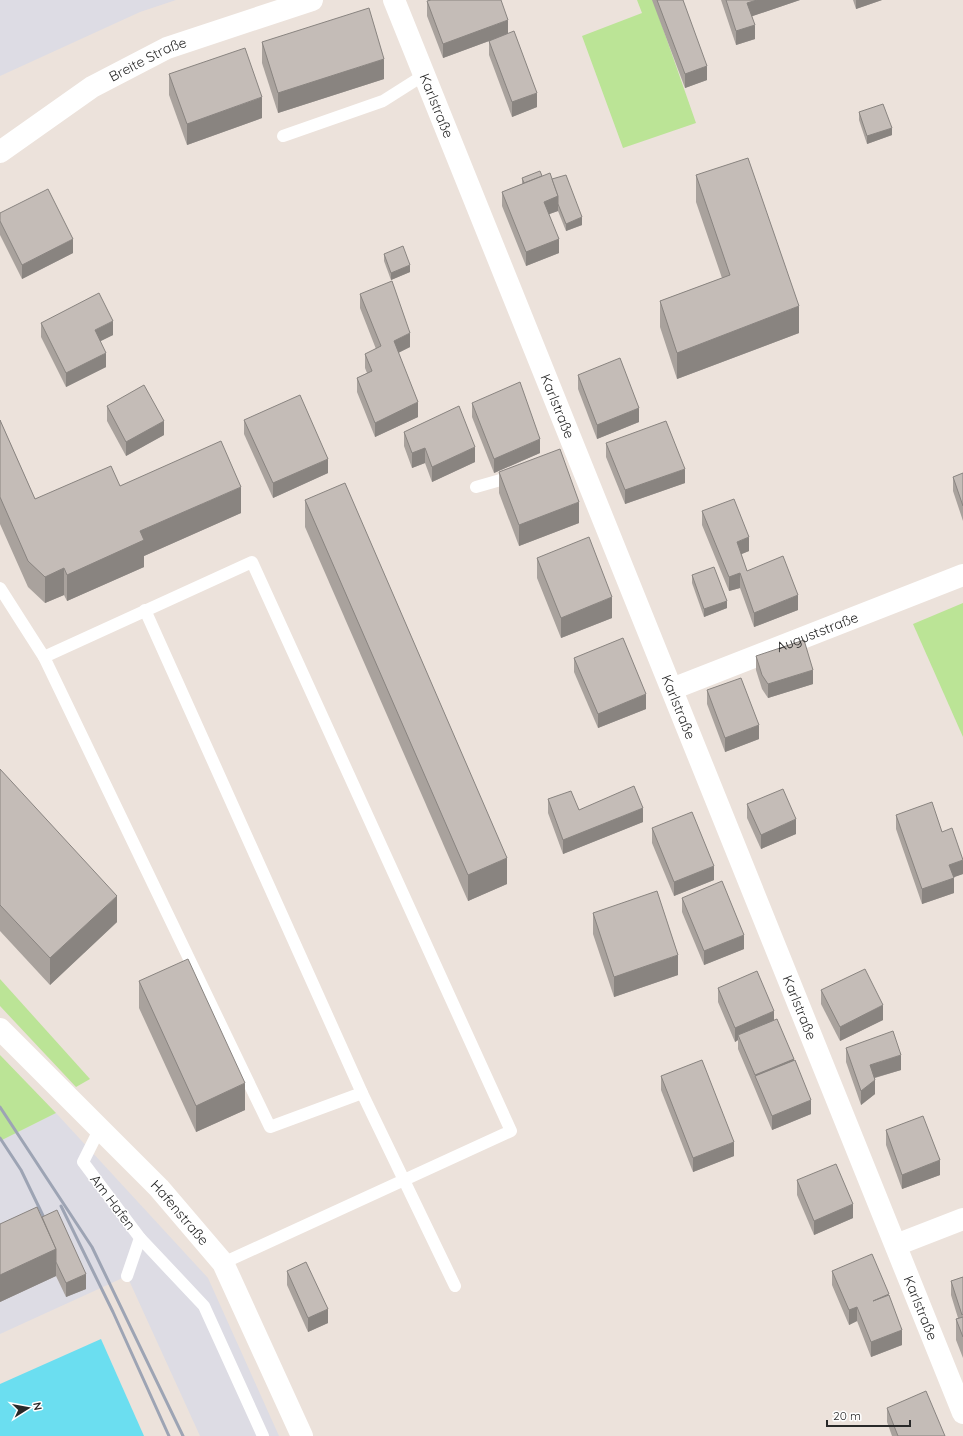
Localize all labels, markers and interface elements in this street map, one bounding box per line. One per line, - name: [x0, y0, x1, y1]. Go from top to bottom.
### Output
- street label: Breite Straße: [106, 33, 189, 86]
- street label: Karlstraße: [416, 71, 458, 141]
- street label: Karlstraße: [537, 371, 579, 441]
- street label: Auguststraße: [774, 608, 861, 656]
- street label: Karlstraße: [658, 672, 700, 742]
- street label: Karlstraße: [779, 972, 821, 1042]
- street label: Am Hafen: [86, 1171, 140, 1233]
- street label: Hafenstraße: [147, 1176, 213, 1249]
- street label: Karlstraße: [900, 1273, 942, 1343]
- north arrow: [8, 1388, 48, 1428]
- text: N: [30, 1401, 45, 1411]
- scale bar: [827, 1402, 910, 1428]
- text: 20 m: [833, 1408, 861, 1423]

